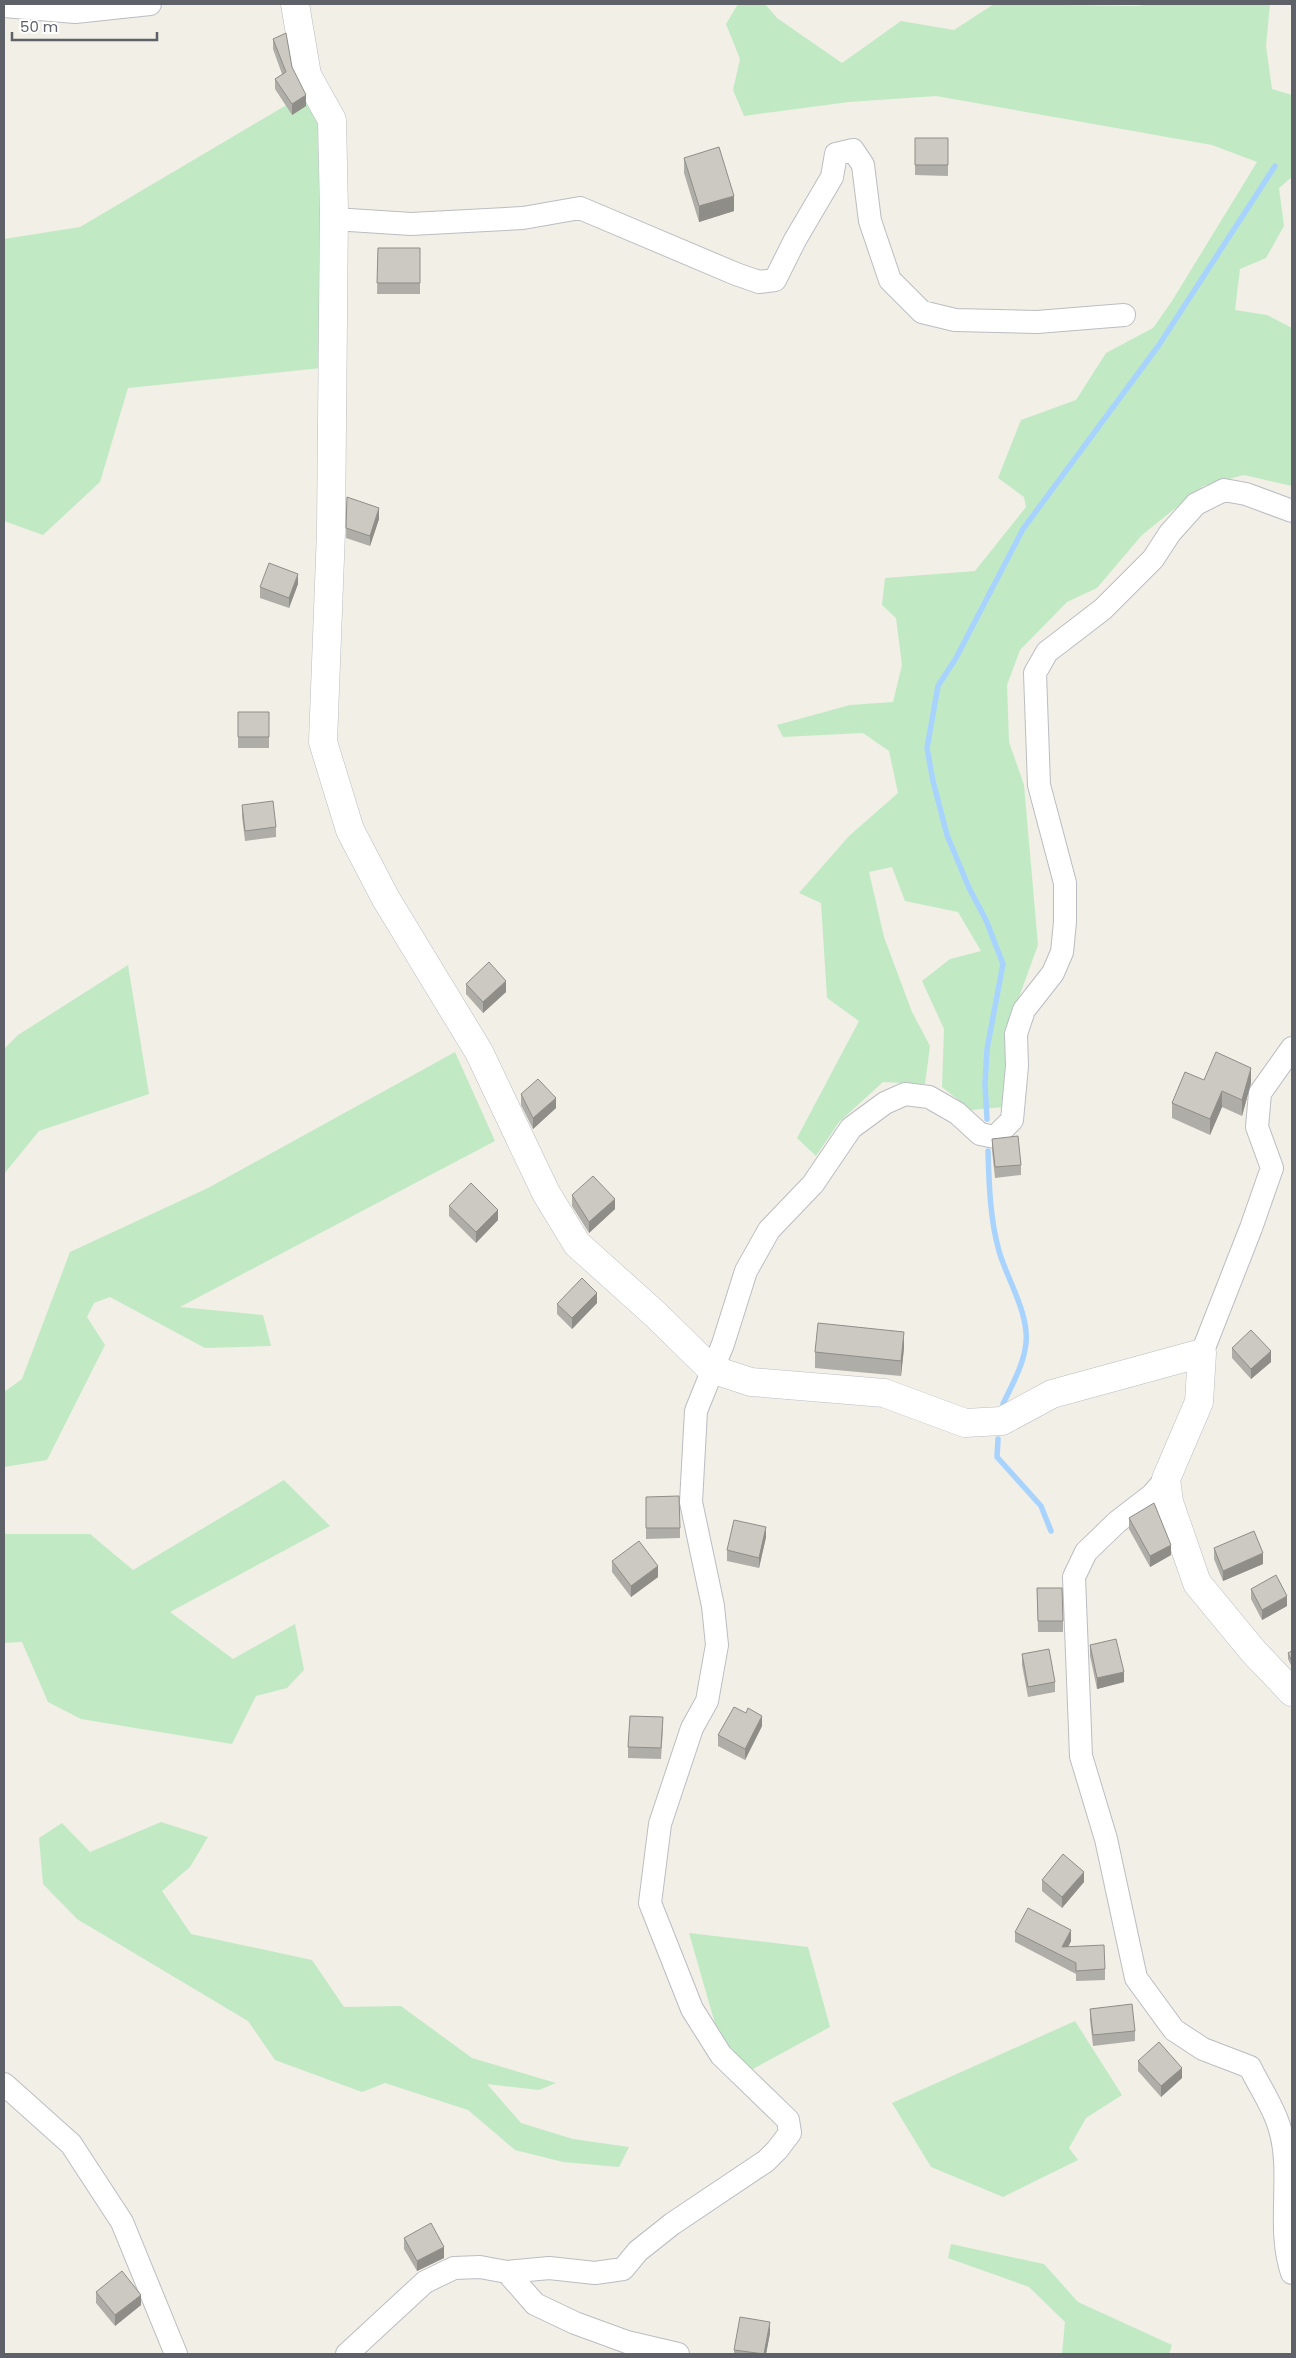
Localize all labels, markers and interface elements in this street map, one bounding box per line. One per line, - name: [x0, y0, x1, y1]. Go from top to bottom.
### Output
- scale bar: [12, 10, 158, 42]
- text: 50 m: [20, 16, 58, 37]

